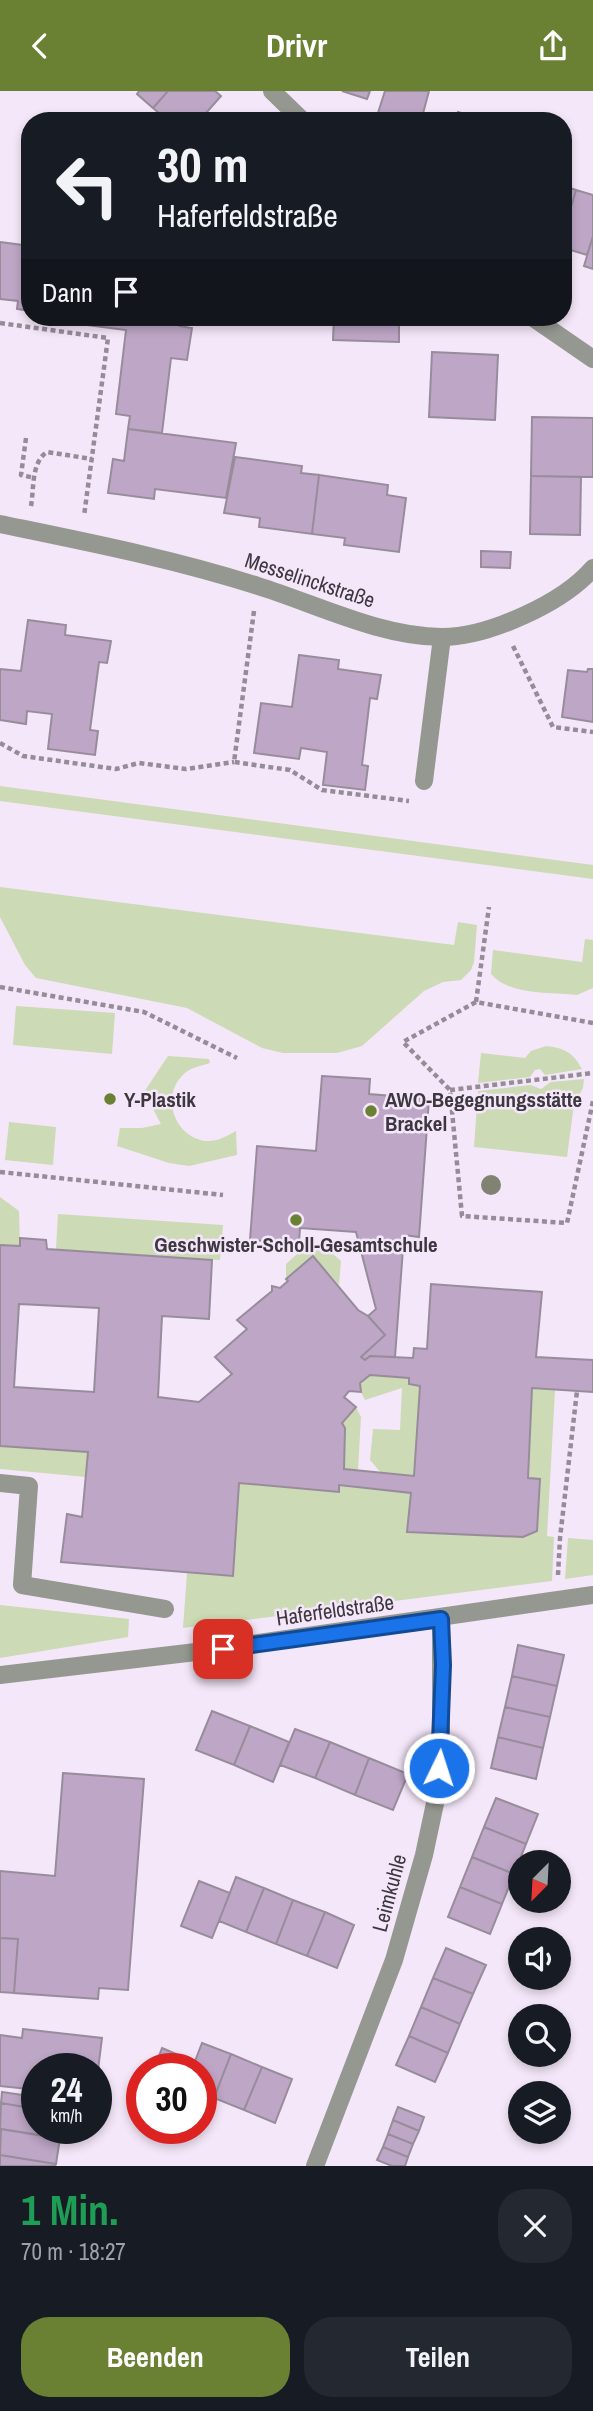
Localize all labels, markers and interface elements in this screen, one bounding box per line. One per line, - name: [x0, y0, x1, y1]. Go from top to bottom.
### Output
- text: Drivr: [266, 24, 327, 67]
- icon: back: [21, 27, 59, 65]
- icon: share: [534, 27, 572, 65]
- text: 30 m: [157, 131, 249, 197]
- icon: left: [42, 140, 133, 231]
- text: Haferfeldstraße: [157, 194, 338, 237]
- icon: arrive: [107, 273, 145, 311]
- text: Dann: [42, 275, 93, 310]
- street label: Messelinckstraße: [241, 545, 379, 615]
- place label: Y-Plastik: [124, 1085, 196, 1114]
- place label: AWO-Begegnungsstätte Brackel: [385, 1085, 582, 1138]
- marker: Y-Plastik: [102, 1091, 118, 1107]
- marker: AWO-Begegnungsstätte Brackel: [363, 1103, 379, 1119]
- marker: Geschwister-Scholl-Gesamtschule: [288, 1212, 304, 1228]
- place label: Geschwister-Scholl-Gesamtschule: [154, 1230, 438, 1259]
- street label: Haferfeldstraße: [274, 1587, 396, 1633]
- pin: [193, 1619, 253, 1679]
- icon: arrive: [204, 1630, 242, 1668]
- position arrow: [402, 1731, 476, 1805]
- north arrow: [508, 1850, 570, 1913]
- map controls: [508, 1850, 571, 2144]
- street label: Leimkuhle: [365, 1851, 413, 1935]
- button: sound: [508, 1927, 571, 1990]
- button: search: [508, 2004, 571, 2067]
- speed limit sign: 30: [126, 2053, 217, 2144]
- text: 24: [51, 2066, 82, 2113]
- button: layers: [508, 2081, 571, 2144]
- text: km/h: [51, 2103, 83, 2128]
- text: 1 Min.: [21, 2182, 119, 2238]
- button: close: [498, 2189, 572, 2263]
- text: 70 m · 18:27: [21, 2236, 126, 2267]
- button: Beenden: [21, 2317, 290, 2397]
- button: Teilen: [304, 2317, 572, 2397]

